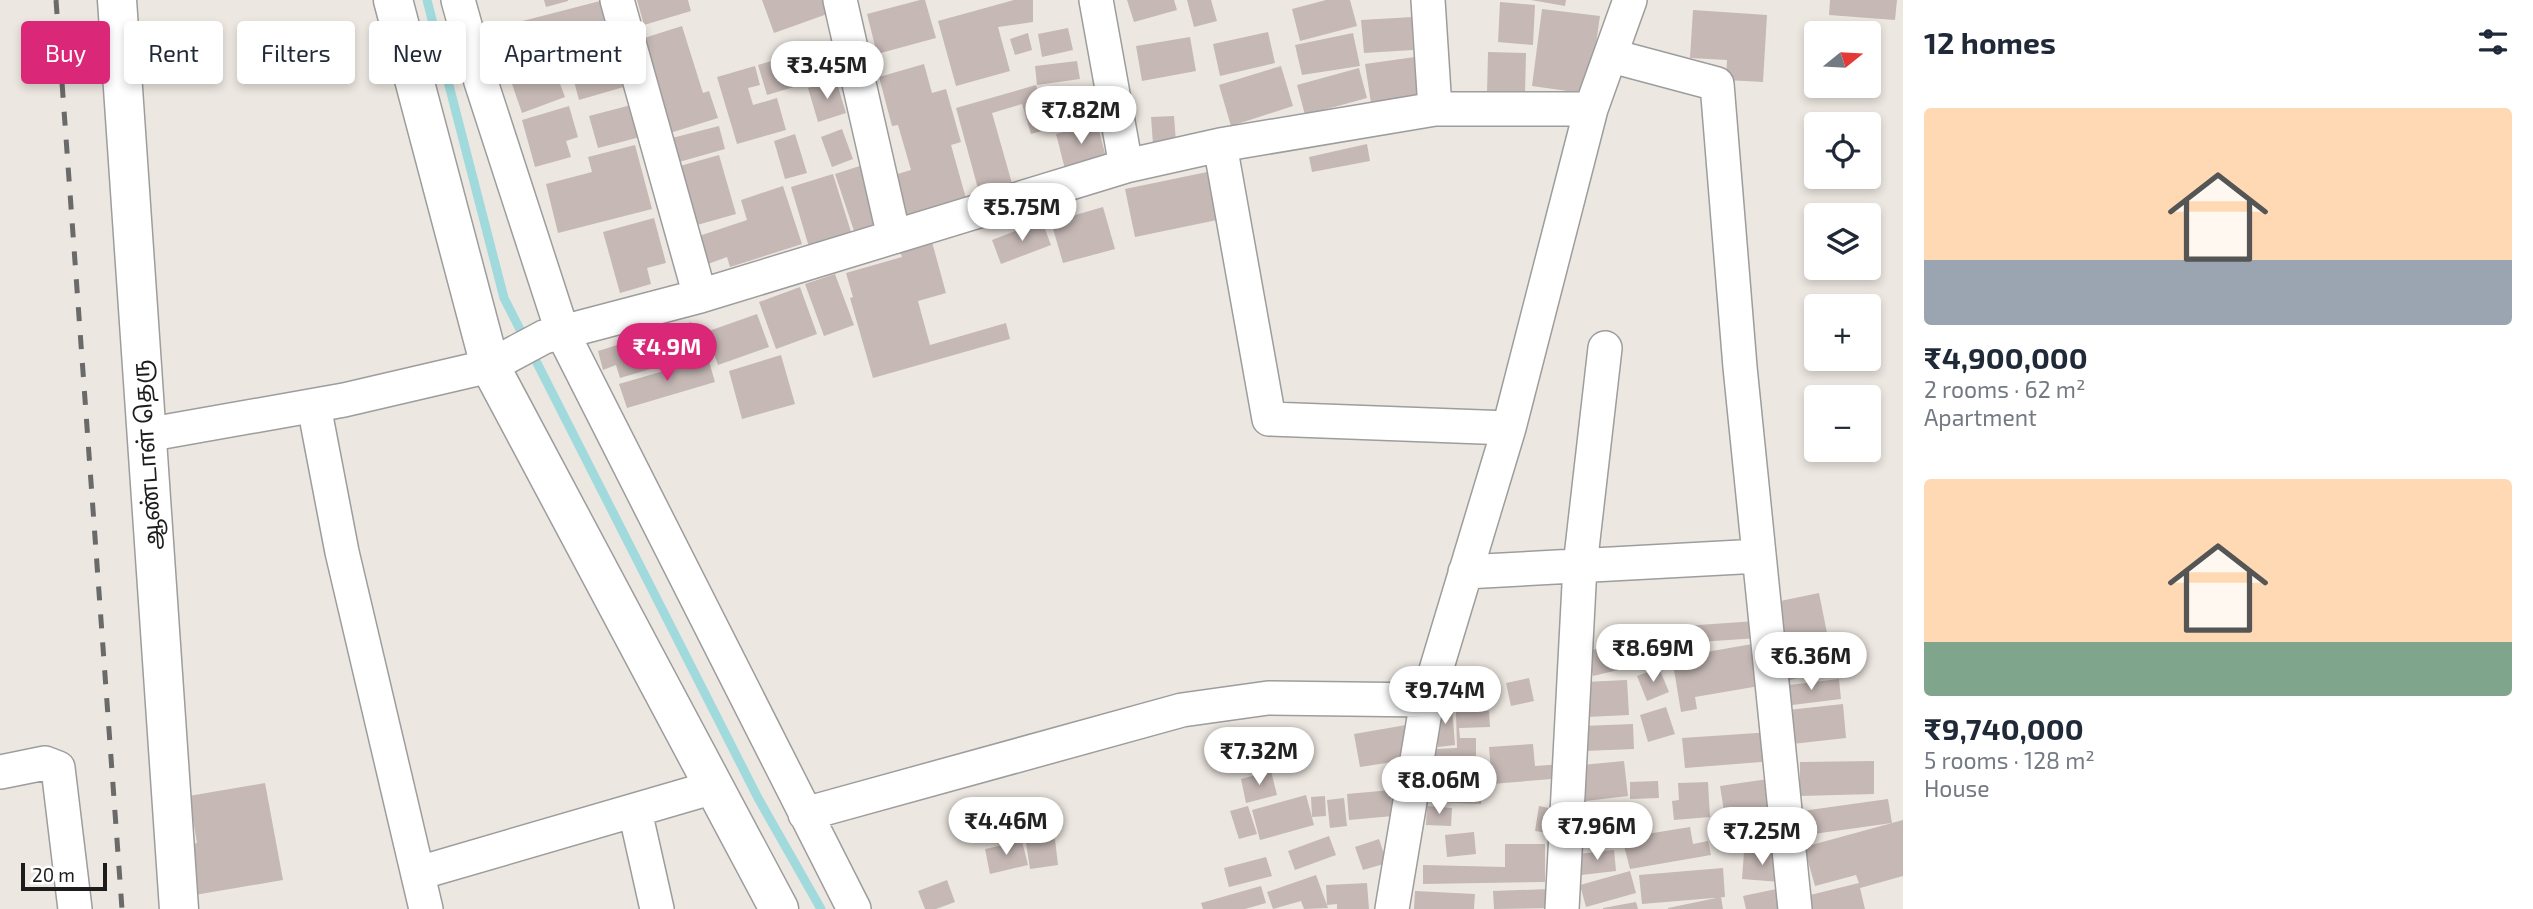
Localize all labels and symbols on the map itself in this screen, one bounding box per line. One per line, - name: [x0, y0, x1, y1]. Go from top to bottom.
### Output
- north arrow: [1804, 21, 1881, 98]
- pin: ₹3.45M: [770, 42, 884, 101]
- pin: ₹7.82M: [1024, 86, 1138, 146]
- pin: ₹5.75M: [965, 184, 1079, 243]
- pin: ₹4.9M: [618, 324, 716, 383]
- street label: ஆண்டாள் தெரு: [125, 359, 170, 551]
- pin: ₹8.69M: [1596, 624, 1710, 684]
- pin: ₹6.36M: [1754, 632, 1868, 692]
- pin: ₹9.74M: [1388, 666, 1502, 726]
- pin: ₹7.32M: [1202, 728, 1316, 787]
- pin: ₹8.06M: [1382, 756, 1496, 816]
- pin: ₹4.46M: [949, 798, 1063, 857]
- pin: ₹7.96M: [1540, 802, 1654, 862]
- pin: ₹7.25M: [1705, 808, 1819, 867]
- scale bar: [21, 860, 107, 892]

